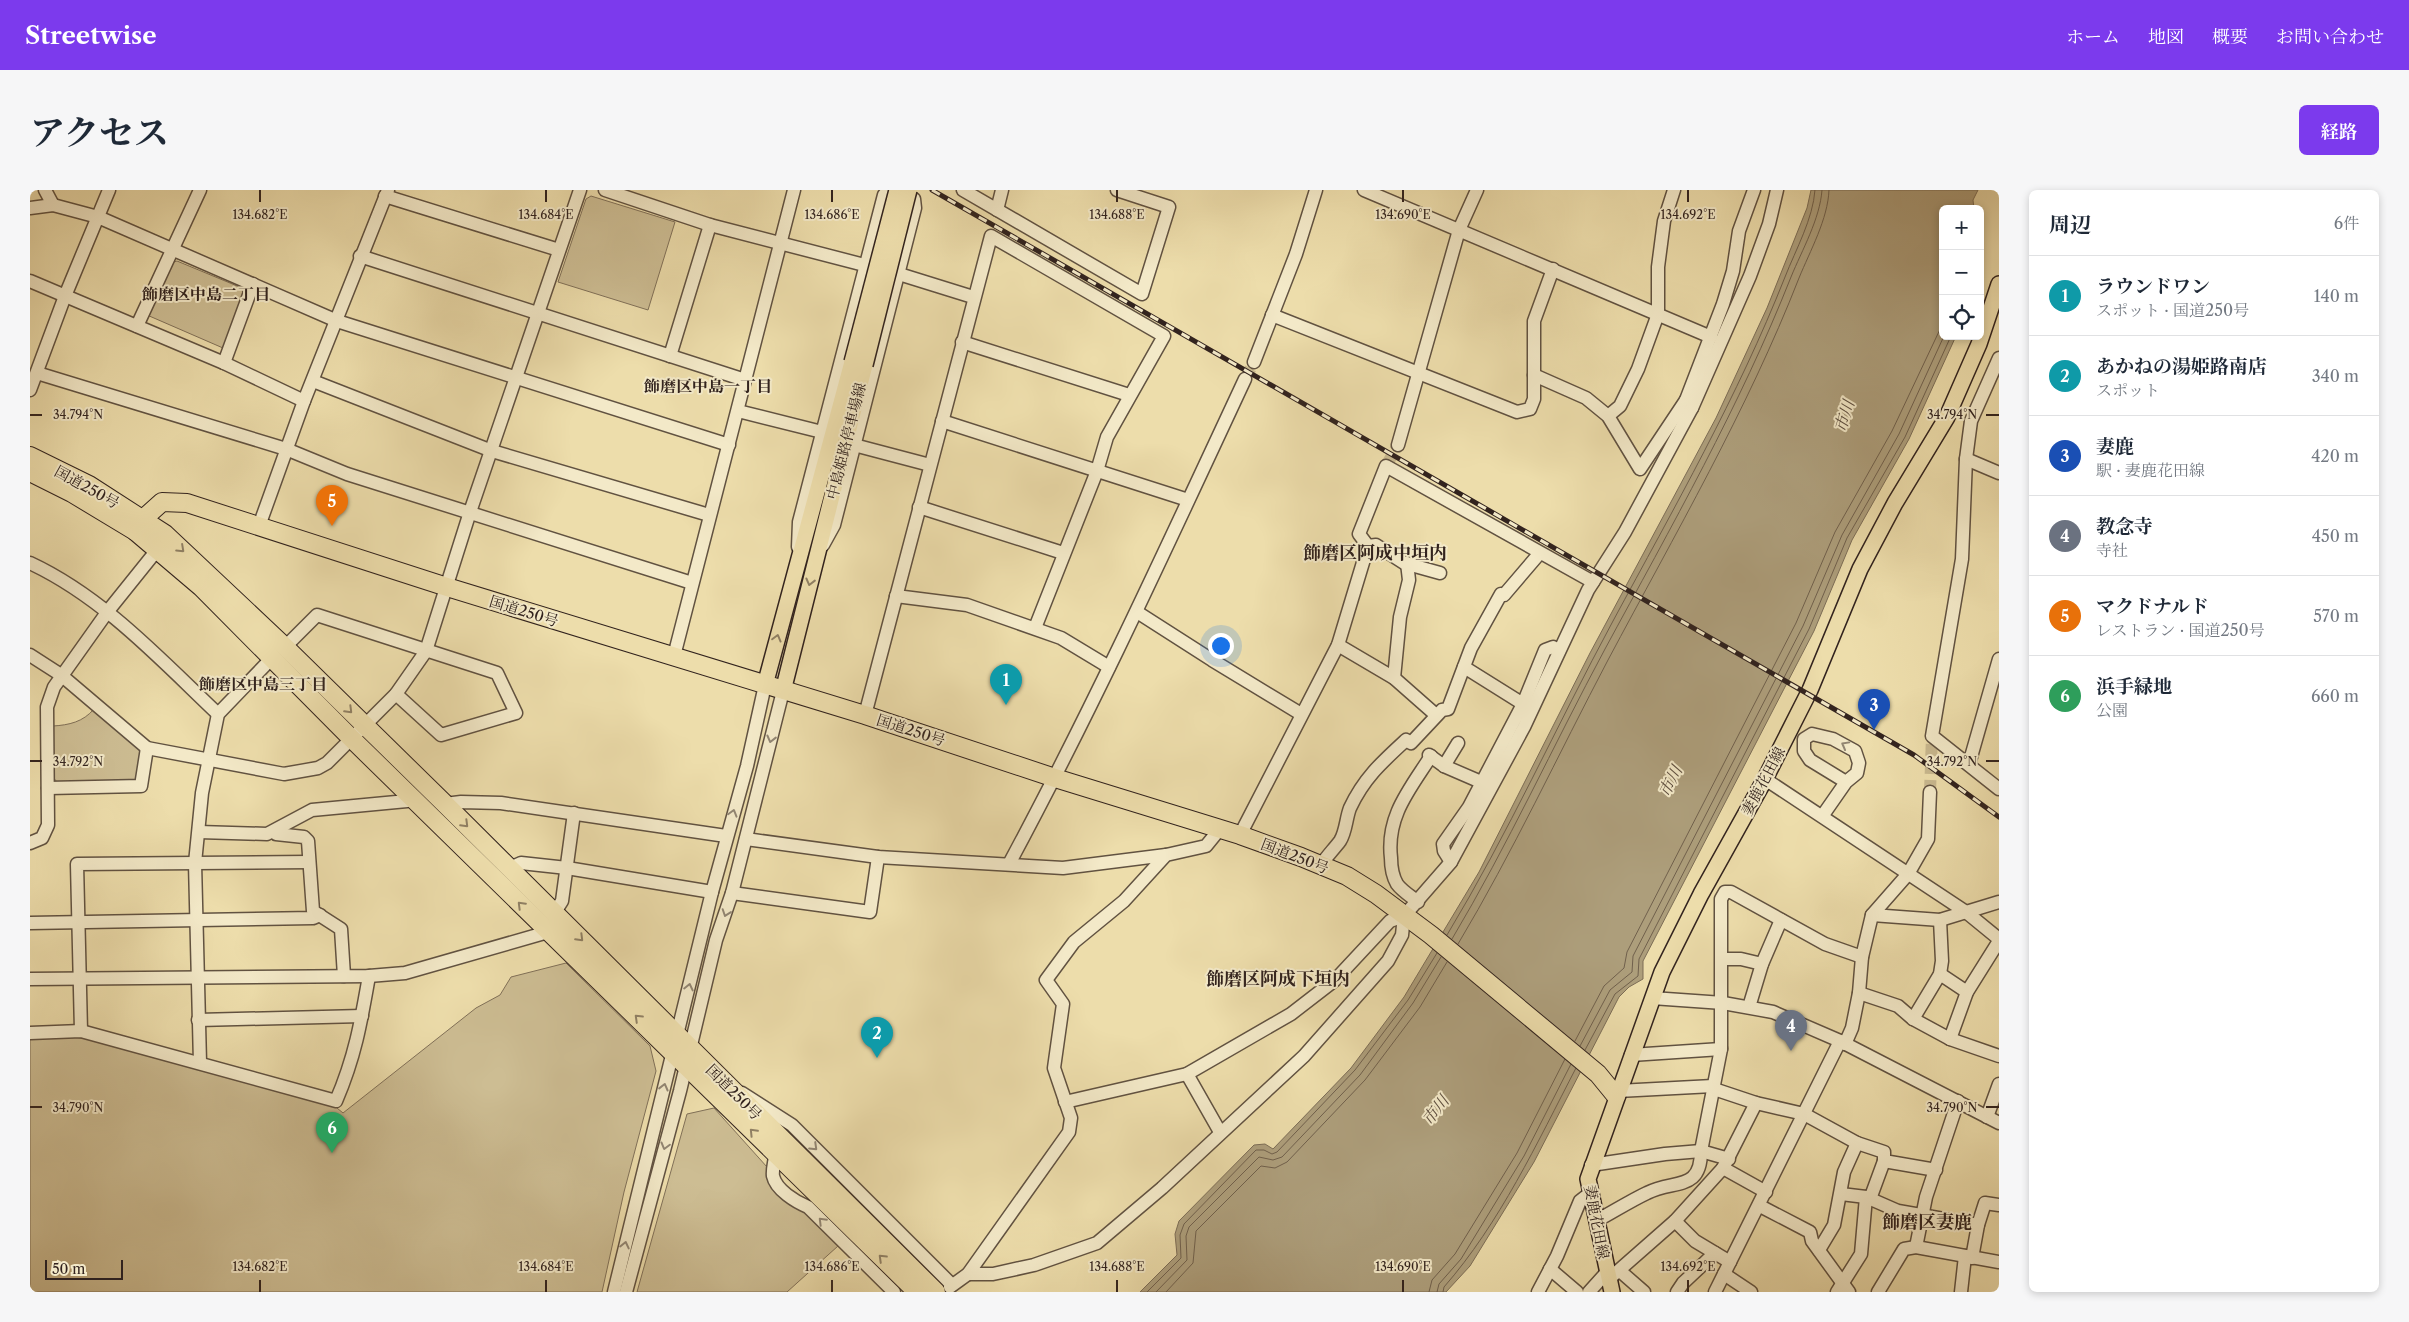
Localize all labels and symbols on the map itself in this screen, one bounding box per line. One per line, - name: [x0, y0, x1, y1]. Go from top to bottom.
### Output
- text: 134.682°E: [232, 207, 288, 222]
- text: 134.684°E: [519, 207, 573, 222]
- text: 134.686°E: [805, 207, 859, 222]
- text: 134.688°E: [1089, 207, 1145, 222]
- text: 134.690°E: [1375, 207, 1431, 222]
- text: 134.692°E: [1661, 207, 1715, 222]
- district label: 飾磨区中島二丁目: [142, 284, 270, 304]
- district label: 飾磨区中島一丁目: [644, 376, 772, 396]
- street label: 中島姫路停車場線: [822, 380, 870, 502]
- water label: 市川: [1830, 396, 1859, 434]
- text: 34.794°N: [53, 407, 103, 422]
- text: 34.794°N: [1927, 407, 1977, 422]
- street label: 国道250号: [51, 461, 123, 513]
- pin: 5: [316, 485, 348, 526]
- district label: 飾磨区阿成中垣内: [1303, 542, 1447, 564]
- one-way arrow: [175, 543, 184, 552]
- one-way arrow: [805, 578, 816, 587]
- street label: 国道250号: [487, 591, 561, 631]
- your location: [1208, 633, 1234, 659]
- one-way arrow: [771, 634, 782, 643]
- pin: 1: [990, 664, 1022, 705]
- district label: 飾磨区中島三丁目: [199, 674, 327, 694]
- pin: 3: [1858, 689, 1890, 730]
- one-way arrow: [343, 704, 352, 713]
- street label: 国道250号: [874, 710, 948, 750]
- one-way arrow: [766, 734, 777, 743]
- one-way arrow: [1841, 742, 1850, 752]
- street label: 妻鹿花田線: [1737, 743, 1789, 819]
- text: 34.792°N: [53, 754, 103, 769]
- text: 34.792°N: [1927, 754, 1977, 769]
- water label: 市川: [1654, 760, 1687, 800]
- one-way arrow: [728, 809, 738, 817]
- one-way arrow: [459, 818, 468, 827]
- street label: 国道250号: [1258, 834, 1332, 878]
- one-way arrow: [518, 902, 527, 911]
- one-way arrow: [721, 908, 731, 917]
- one-way arrow: [574, 932, 583, 941]
- district label: 飾磨区阿成下垣内: [1206, 968, 1350, 990]
- one-way arrow: [683, 983, 694, 992]
- pin: 4: [1775, 1010, 1807, 1051]
- one-way arrow: [635, 1015, 644, 1024]
- pin: 2: [861, 1017, 893, 1058]
- street label: 国道250号: [702, 1060, 766, 1124]
- one-way arrow: [658, 1082, 669, 1091]
- water label: 市川: [1417, 1090, 1454, 1129]
- text: 34.790°N: [53, 1100, 104, 1115]
- text: 34.790°N: [1927, 1100, 1978, 1115]
- pin: 6: [316, 1112, 348, 1153]
- one-way arrow: [750, 1129, 759, 1138]
- one-way arrow: [809, 1141, 818, 1150]
- one-way arrow: [660, 1142, 671, 1151]
- street label: 妻鹿花田線: [1581, 1183, 1613, 1261]
- district label: 飾磨区妻鹿: [1882, 1211, 1972, 1233]
- one-way arrow: [819, 1218, 828, 1227]
- one-way arrow: [619, 1240, 630, 1249]
- one-way arrow: [879, 1255, 888, 1264]
- scale bar: [45, 1257, 122, 1280]
- text: 134.682°E: [232, 1259, 288, 1274]
- text: 134.684°E: [519, 1259, 573, 1274]
- text: 134.686°E: [805, 1259, 859, 1274]
- text: 134.688°E: [1089, 1259, 1145, 1274]
- text: 134.690°E: [1375, 1259, 1431, 1274]
- text: 134.692°E: [1661, 1259, 1715, 1274]

